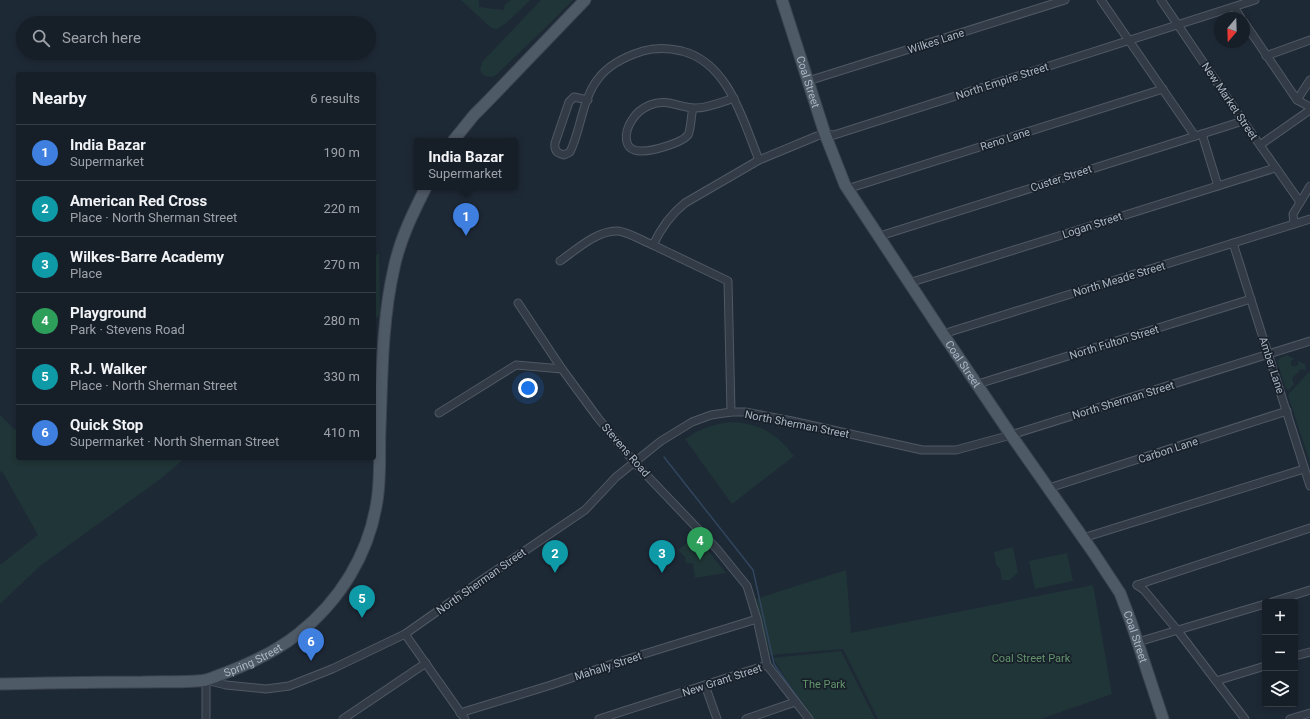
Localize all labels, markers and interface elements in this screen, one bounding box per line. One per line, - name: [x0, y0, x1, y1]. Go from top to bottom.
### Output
- north arrow: [1214, 12, 1250, 48]
- search box: [16, 16, 376, 60]
- street label: Wilkes Lane: [906, 26, 966, 57]
- icon: search: [30, 27, 52, 49]
- text: Search here: [62, 29, 141, 47]
- street label: Coal Street: [793, 54, 822, 110]
- street label: North Empire Street: [954, 60, 1050, 103]
- street label: New Market Street: [1199, 60, 1261, 143]
- text: Nearby: [32, 88, 87, 108]
- text: 6 results: [310, 91, 360, 106]
- street label: Reno Lane: [979, 125, 1032, 154]
- text: India Bazar: [70, 136, 146, 154]
- popup: [414, 138, 518, 190]
- text: 1: [41, 145, 49, 160]
- text: 190 m: [323, 145, 360, 160]
- text: India Bazar: [428, 148, 504, 166]
- text: Supermarket: [70, 154, 144, 169]
- street label: Custer Street: [1029, 162, 1094, 195]
- text: Supermarket: [428, 166, 502, 181]
- text: American Red Cross: [70, 192, 207, 210]
- text: 2: [41, 201, 49, 216]
- text: 220 m: [323, 201, 360, 216]
- pin: 1: [453, 203, 479, 236]
- text: Place · North Sherman Street: [70, 210, 237, 225]
- street label: Logan Street: [1061, 210, 1124, 241]
- text: Wilkes-Barre Academy: [70, 248, 224, 266]
- text: 3: [41, 257, 49, 272]
- text: 270 m: [323, 257, 360, 272]
- street label: North Meade Street: [1071, 259, 1167, 300]
- text: Place: [70, 266, 102, 281]
- text: Playground: [70, 304, 147, 322]
- text: 4: [41, 313, 49, 328]
- text: 280 m: [323, 313, 360, 328]
- text: Park · Stevens Road: [70, 322, 185, 337]
- street label: North Fulton Street: [1068, 323, 1161, 362]
- street label: Amber Lane: [1256, 335, 1287, 395]
- street label: Coal Street: [942, 338, 983, 391]
- text: R.J. Walker: [70, 360, 147, 378]
- text: 5: [41, 369, 49, 384]
- text: 330 m: [323, 369, 360, 384]
- text: Place · North Sherman Street: [70, 378, 237, 393]
- your location: [518, 378, 538, 398]
- street label: North Sherman Street: [1071, 379, 1176, 422]
- street label: North Sherman Street: [744, 408, 851, 441]
- text: Quick Stop: [70, 416, 143, 434]
- street label: Stevens Road: [599, 421, 652, 480]
- text: 6: [41, 425, 49, 440]
- text: 410 m: [323, 425, 360, 440]
- text: Supermarket · North Sherman Street: [70, 434, 279, 449]
- street label: Carbon Lane: [1137, 435, 1200, 466]
- pin: 4: [687, 527, 713, 560]
- pin: 2: [542, 540, 568, 573]
- pin: 3: [649, 540, 675, 573]
- street label: North Sherman Street: [434, 545, 529, 617]
- pin: 5: [349, 585, 375, 618]
- map controls: [1262, 599, 1298, 707]
- button: +: [1262, 599, 1298, 635]
- street label: Coal Street: [1120, 609, 1150, 665]
- pin: 6: [298, 628, 324, 661]
- button: −: [1262, 635, 1298, 671]
- street label: Spring Street: [222, 641, 285, 680]
- street label: Mahally Street: [573, 649, 644, 683]
- park label: Coal Street Park: [992, 652, 1071, 665]
- street label: New Grant Street: [681, 661, 764, 699]
- button: layers: [1262, 671, 1298, 707]
- park label: The Park: [802, 678, 846, 691]

